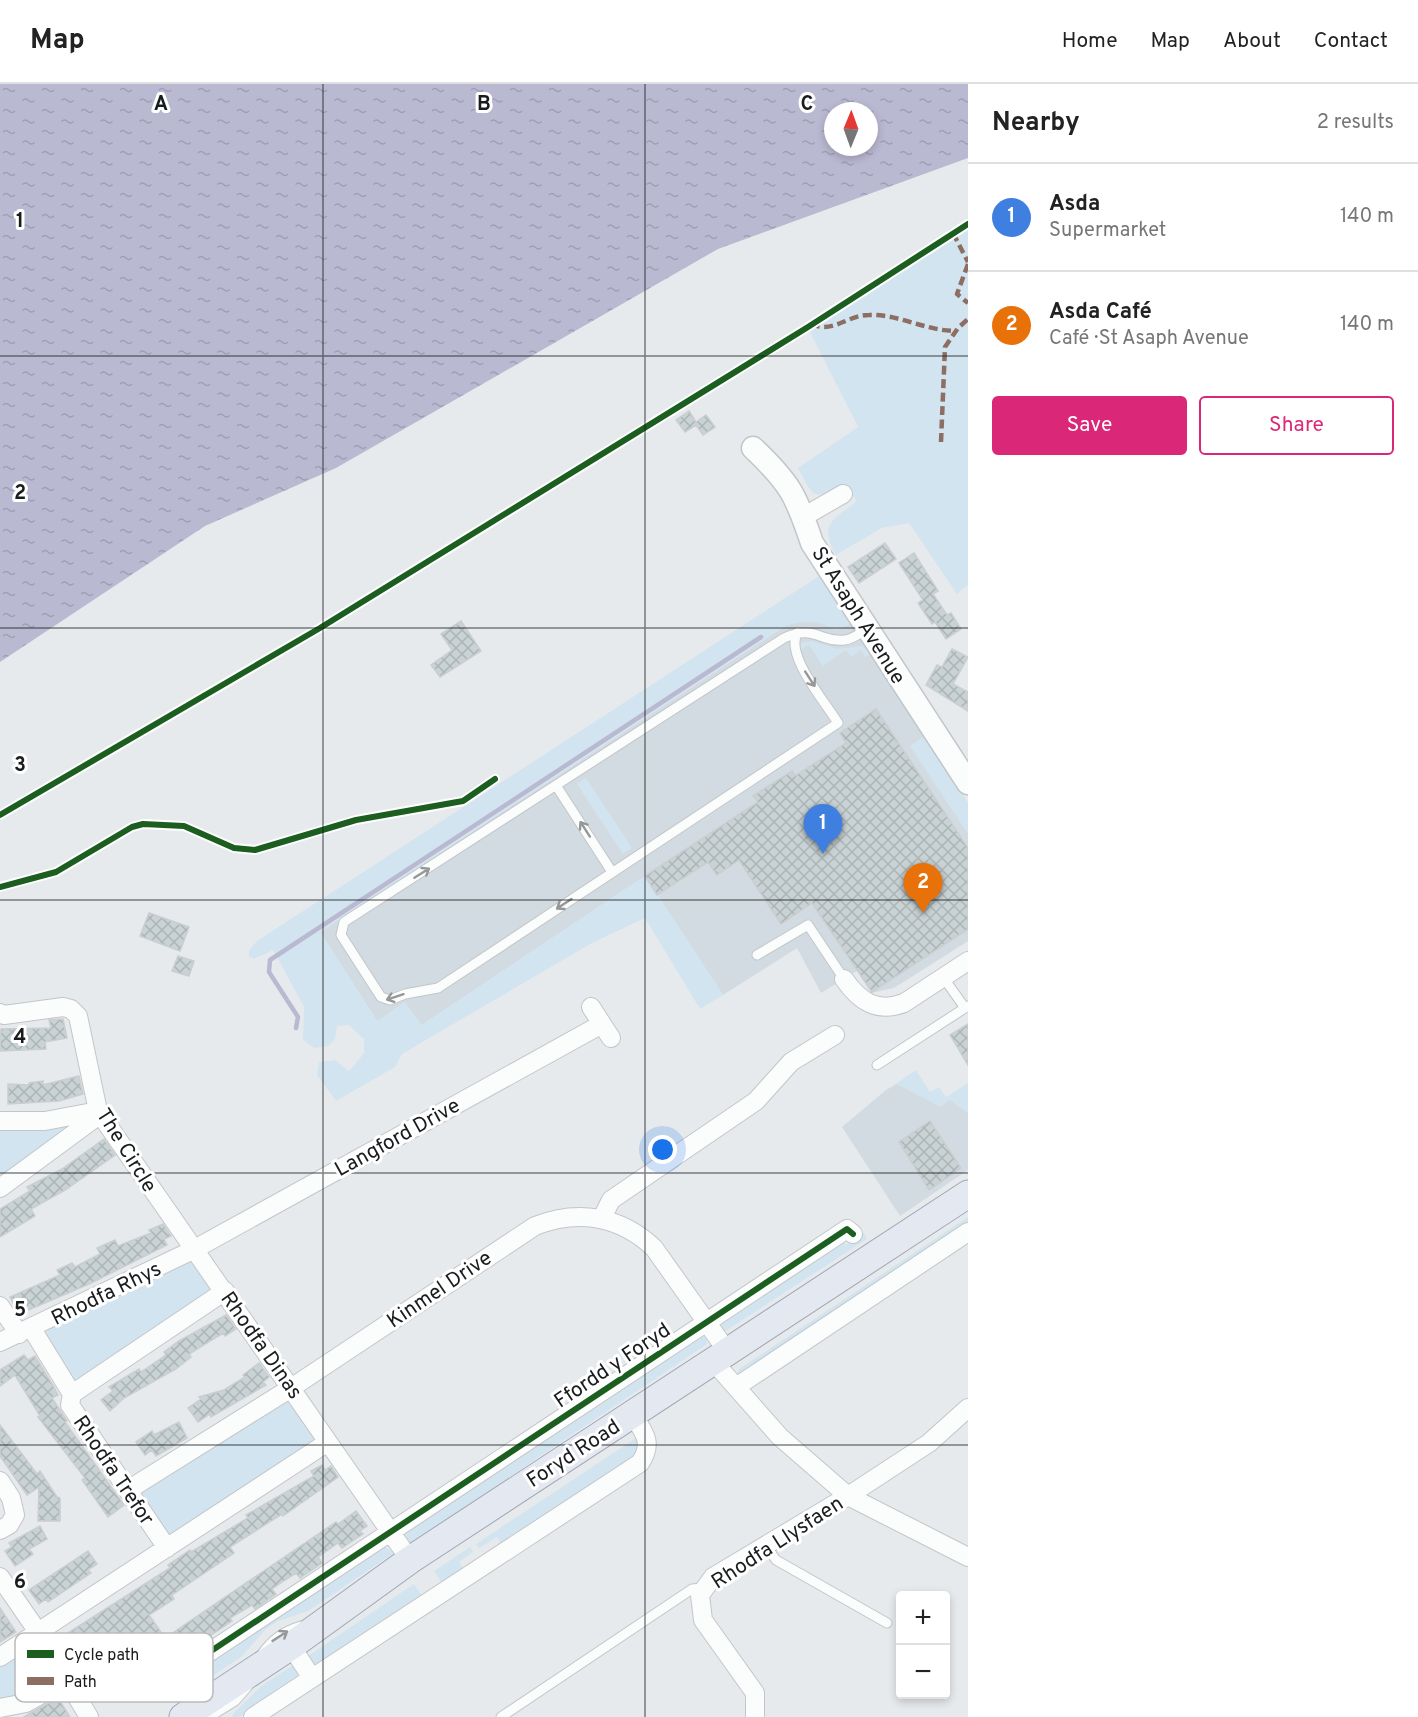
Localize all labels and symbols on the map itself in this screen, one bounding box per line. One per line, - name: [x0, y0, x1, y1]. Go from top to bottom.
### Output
- text: A: [154, 92, 168, 118]
- text: B: [477, 92, 491, 118]
- text: C: [801, 92, 813, 118]
- north arrow: [824, 102, 878, 156]
- text: 1: [16, 209, 24, 235]
- text: 2: [14, 481, 26, 507]
- street label: St Asaph Avenue: [805, 542, 911, 690]
- one-way arrow: [804, 670, 816, 687]
- text: 3: [14, 753, 26, 779]
- pin: 1: [804, 804, 842, 854]
- one-way arrow: [578, 821, 591, 838]
- pin: 2: [904, 864, 942, 913]
- one-way arrow: [413, 867, 429, 879]
- one-way arrow: [556, 899, 573, 911]
- one-way arrow: [386, 992, 405, 1003]
- text: 4: [14, 1025, 26, 1051]
- street label: Langford Drive: [330, 1093, 465, 1184]
- street label: The Circle: [89, 1104, 162, 1198]
- your location: [648, 1135, 677, 1164]
- street label: Kinmel Drive: [382, 1245, 497, 1335]
- street label: Rhodfa Rhys: [47, 1256, 166, 1333]
- street label: Rhodfa Dinas: [214, 1287, 308, 1405]
- text: 5: [14, 1298, 26, 1324]
- street label: Ffordd y Foryd: [549, 1317, 676, 1415]
- street label: Rhodfa Trefor: [66, 1411, 160, 1531]
- street label: Foryd Road: [522, 1414, 626, 1495]
- street label: Rhodfa Llysfaen: [707, 1491, 849, 1596]
- text: 6: [14, 1570, 26, 1596]
- one-way arrow: [271, 1630, 288, 1642]
- legend: [15, 1633, 213, 1702]
- text: Cycle path: [64, 1646, 139, 1666]
- text: Path: [64, 1673, 97, 1693]

